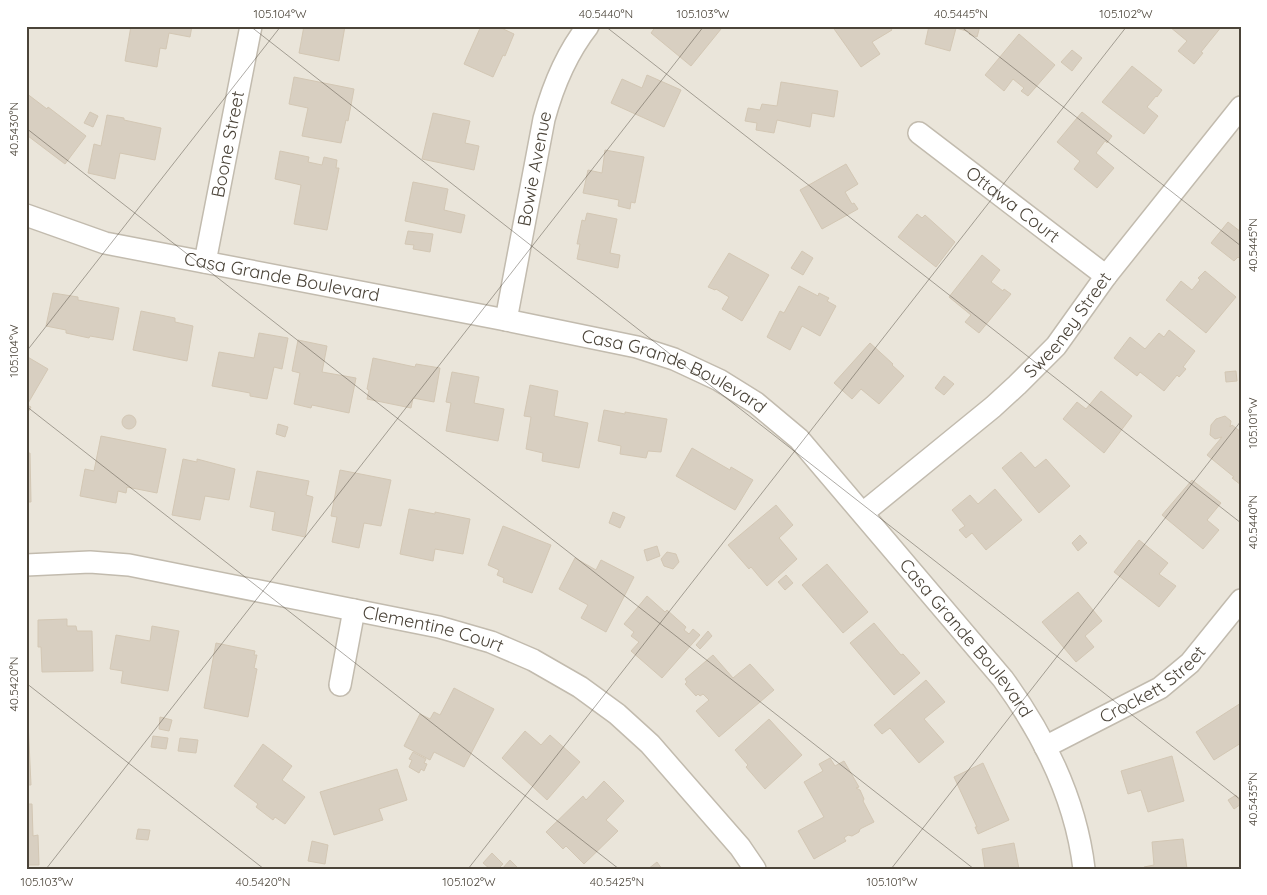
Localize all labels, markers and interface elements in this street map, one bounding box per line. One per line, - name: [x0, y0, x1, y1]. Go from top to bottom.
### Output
- text: 105.104°W: [254, 6, 307, 21]
- text: 40.5440°N: [579, 6, 633, 21]
- text: 105.103°W: [677, 6, 730, 21]
- text: 40.5445°N: [934, 6, 988, 21]
- text: 105.102°W: [1099, 6, 1153, 21]
- street label: Boone Street: [206, 89, 249, 199]
- text: 40.5430°N: [6, 102, 21, 156]
- street label: Bowie Avenue: [512, 108, 557, 228]
- street label: Ottawa Court: [961, 161, 1065, 248]
- text: 40.5445°N: [1245, 218, 1260, 272]
- street label: Casa Grande Boulevard: [182, 246, 382, 306]
- street label: Sweeney Street: [1019, 267, 1116, 383]
- text: 105.104°W: [6, 324, 21, 377]
- street label: Casa Grande Boulevard: [580, 324, 772, 418]
- text: 105.101°W: [1245, 397, 1260, 449]
- text: 40.5440°N: [1245, 495, 1260, 549]
- street label: Casa Grande Boulevard: [895, 554, 1038, 721]
- street label: Clementine Court: [361, 600, 507, 657]
- street label: Crockett Street: [1095, 641, 1210, 728]
- text: 40.5420°N: [6, 656, 21, 712]
- text: 40.5435°N: [1245, 772, 1260, 826]
- text: 105.103°W: [21, 874, 74, 889]
- text: 40.5420°N: [235, 874, 291, 889]
- text: 105.102°W: [442, 874, 496, 889]
- text: 40.5425°N: [590, 874, 644, 889]
- text: 105.101°W: [866, 874, 918, 889]

